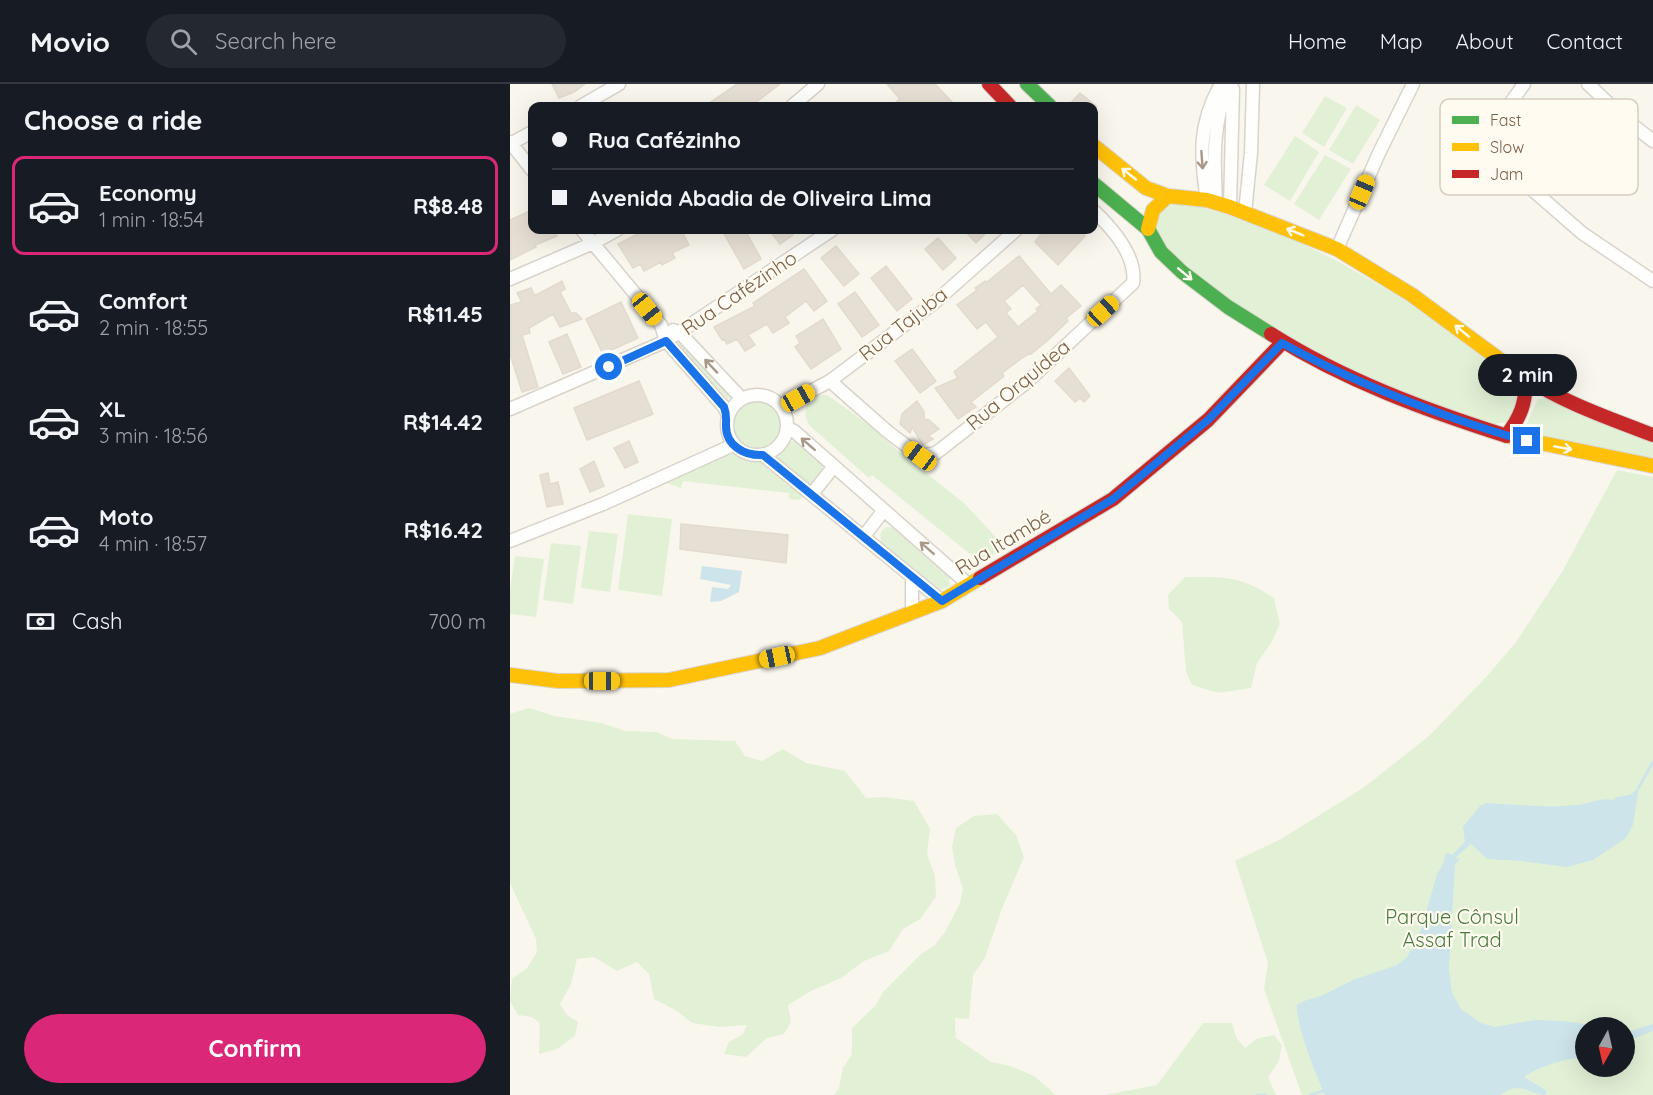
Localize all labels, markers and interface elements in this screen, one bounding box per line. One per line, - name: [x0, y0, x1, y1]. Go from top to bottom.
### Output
- search box: [146, 14, 566, 68]
- text: Movio: [30, 24, 110, 59]
- icon: search: [167, 25, 200, 58]
- text: Search here: [215, 27, 337, 55]
- text: Home: [1288, 28, 1347, 54]
- text: Map: [1380, 28, 1423, 54]
- text: About: [1456, 28, 1514, 54]
- text: Contact: [1547, 28, 1623, 54]
- legend: [1440, 99, 1638, 195]
- text: Choose a ride: [24, 103, 202, 137]
- text: Fast: [1490, 110, 1521, 130]
- text: Rua Cafézinho: [588, 126, 741, 154]
- text: Slow: [1490, 137, 1524, 157]
- one-way arrow: [1197, 149, 1208, 169]
- text: Jam: [1490, 164, 1523, 184]
- one-way arrow: [1121, 168, 1137, 181]
- car: [1347, 172, 1377, 212]
- icon: car: [27, 179, 81, 233]
- text: Economy: [99, 179, 197, 207]
- text: Avenida Abadia de Oliveira Lima: [588, 184, 932, 212]
- text: R$8.48: [413, 192, 483, 220]
- text: 1 min · 18:54: [99, 207, 204, 232]
- one-way arrow: [1287, 226, 1305, 237]
- street label: Rua Cafézinho: [676, 245, 801, 340]
- one-way arrow: [1177, 267, 1193, 280]
- street label: Rua Tajuba: [853, 281, 952, 366]
- icon: car: [27, 287, 81, 341]
- text: Comfort: [99, 287, 188, 315]
- car: [629, 289, 665, 329]
- car: [1084, 292, 1122, 330]
- text: R$11.45: [407, 300, 483, 328]
- text: 2 min · 18:55: [99, 315, 208, 340]
- one-way arrow: [1454, 325, 1470, 338]
- street label: Rua Orquídea: [961, 334, 1075, 435]
- route start: [595, 353, 622, 380]
- callout: 2 min: [1478, 354, 1576, 396]
- one-way arrow: [704, 358, 718, 373]
- text: 2 min: [1501, 362, 1554, 387]
- car: [778, 381, 818, 415]
- icon: car: [27, 395, 81, 449]
- text: XL: [99, 395, 126, 423]
- text: R$14.42: [403, 408, 483, 436]
- text: 3 min · 18:56: [99, 423, 207, 448]
- route end: [1513, 427, 1540, 454]
- one-way arrow: [801, 437, 816, 451]
- car: [900, 438, 940, 474]
- one-way arrow: [1553, 443, 1573, 454]
- icon: car: [27, 503, 81, 557]
- text: Moto: [99, 503, 153, 531]
- street label: Rua Itambé: [950, 503, 1055, 580]
- text: R$16.42: [404, 516, 483, 544]
- text: 4 min · 18:57: [99, 531, 207, 556]
- one-way arrow: [919, 541, 934, 555]
- icon: cash: [24, 605, 57, 638]
- text: Cash: [72, 607, 123, 635]
- text: 700 m: [428, 609, 486, 634]
- car: [758, 644, 796, 670]
- car: [584, 672, 620, 690]
- park label: Parque Cônsul Assaf Trad: [1385, 904, 1519, 952]
- button: Confirm: [24, 1014, 486, 1083]
- north arrow: [1575, 1017, 1635, 1077]
- map controls: [1575, 1017, 1635, 1077]

